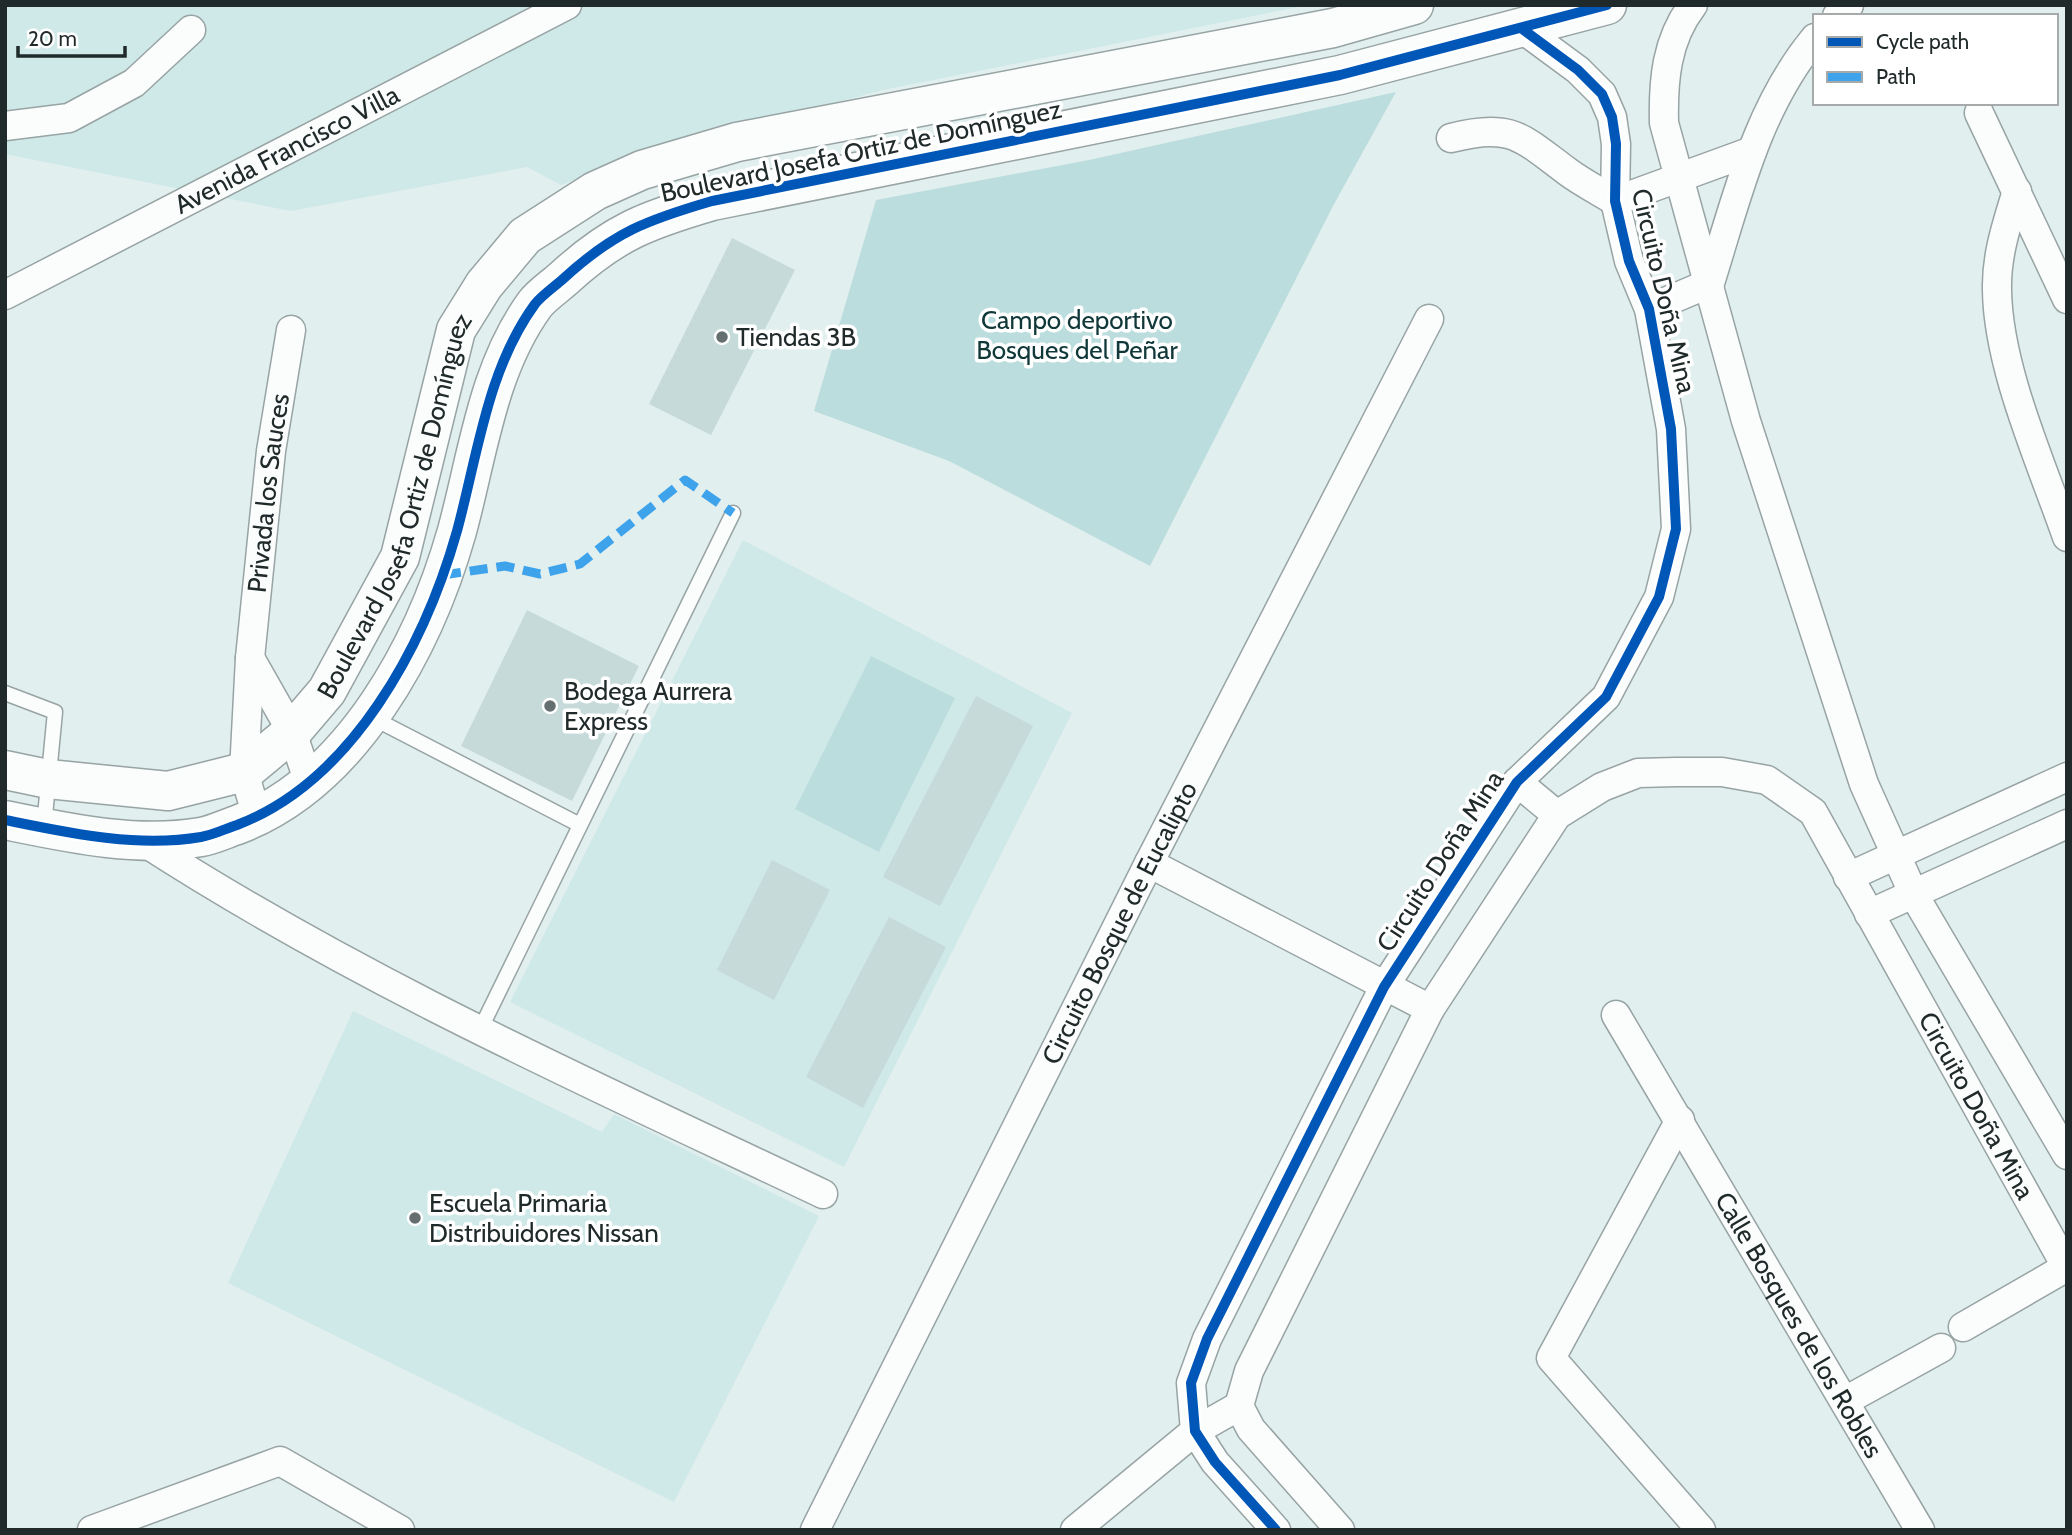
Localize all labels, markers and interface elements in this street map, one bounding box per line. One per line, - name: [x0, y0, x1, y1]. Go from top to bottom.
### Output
- scale bar: [18, 14, 124, 58]
- legend: [1813, 14, 2058, 105]
- text: 20 m: [28, 26, 77, 51]
- text: Cycle path: [1876, 29, 1969, 54]
- text: Path: [1876, 64, 1916, 89]
- street label: Avenida Francisco Villa: [169, 78, 405, 221]
- street label: Boulevard Josefa Ortiz de Domínguez: [657, 93, 1065, 209]
- street label: Circuito Doña Mina: [1625, 185, 1703, 397]
- park label: Campo deportivo Bosques del Peñar: [976, 304, 1178, 366]
- street label: Boulevard Josefa Ortiz de Domínguez: [310, 307, 479, 704]
- place label: Tiendas 3B: [736, 321, 856, 353]
- marker: Tiendas 3B: [714, 329, 730, 345]
- street label: Privada los Sauces: [241, 391, 296, 594]
- place label: Bodega Aurrera Express: [564, 675, 733, 737]
- marker: Bodega Aurrera Express: [542, 698, 558, 714]
- street label: Circuito Doña Mina: [1370, 764, 1511, 957]
- street label: Circuito Bosque de Eucalipto: [1035, 776, 1204, 1070]
- street label: Circuito Doña Mina: [1912, 1006, 2042, 1205]
- street label: Calle Bosques de los Robles: [1708, 1186, 1890, 1464]
- place label: Escuela Primaria Distribuidores Nissan: [429, 1187, 659, 1249]
- marker: Escuela Primaria Distribuidores Nissan: [407, 1210, 423, 1226]

